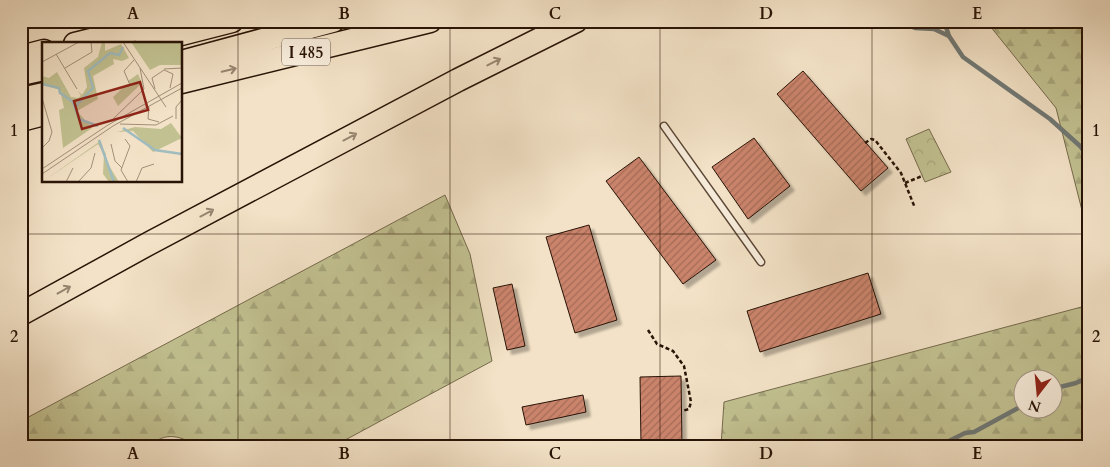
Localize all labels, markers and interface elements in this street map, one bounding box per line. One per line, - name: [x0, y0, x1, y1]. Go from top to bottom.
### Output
- text: A: [127, 3, 139, 25]
- text: B: [338, 3, 350, 25]
- text: C: [549, 3, 561, 25]
- text: D: [759, 3, 773, 25]
- text: E: [972, 3, 982, 25]
- road number: I 485: [282, 38, 330, 66]
- inset map: [42, 42, 182, 182]
- one-way arrow: [487, 56, 502, 66]
- one-way arrow: [220, 65, 236, 74]
- text: 1: [10, 120, 18, 142]
- text: 1: [1092, 120, 1100, 142]
- one-way arrow: [343, 131, 357, 141]
- one-way arrow: [199, 208, 214, 218]
- one-way arrow: [56, 285, 71, 294]
- text: 2: [10, 326, 18, 348]
- text: 2: [1092, 326, 1100, 348]
- north arrow: [1012, 370, 1062, 420]
- text: N: [1026, 395, 1043, 417]
- text: A: [127, 443, 139, 465]
- text: B: [338, 443, 350, 465]
- text: C: [549, 443, 561, 465]
- text: D: [759, 443, 773, 465]
- text: E: [972, 443, 982, 465]

